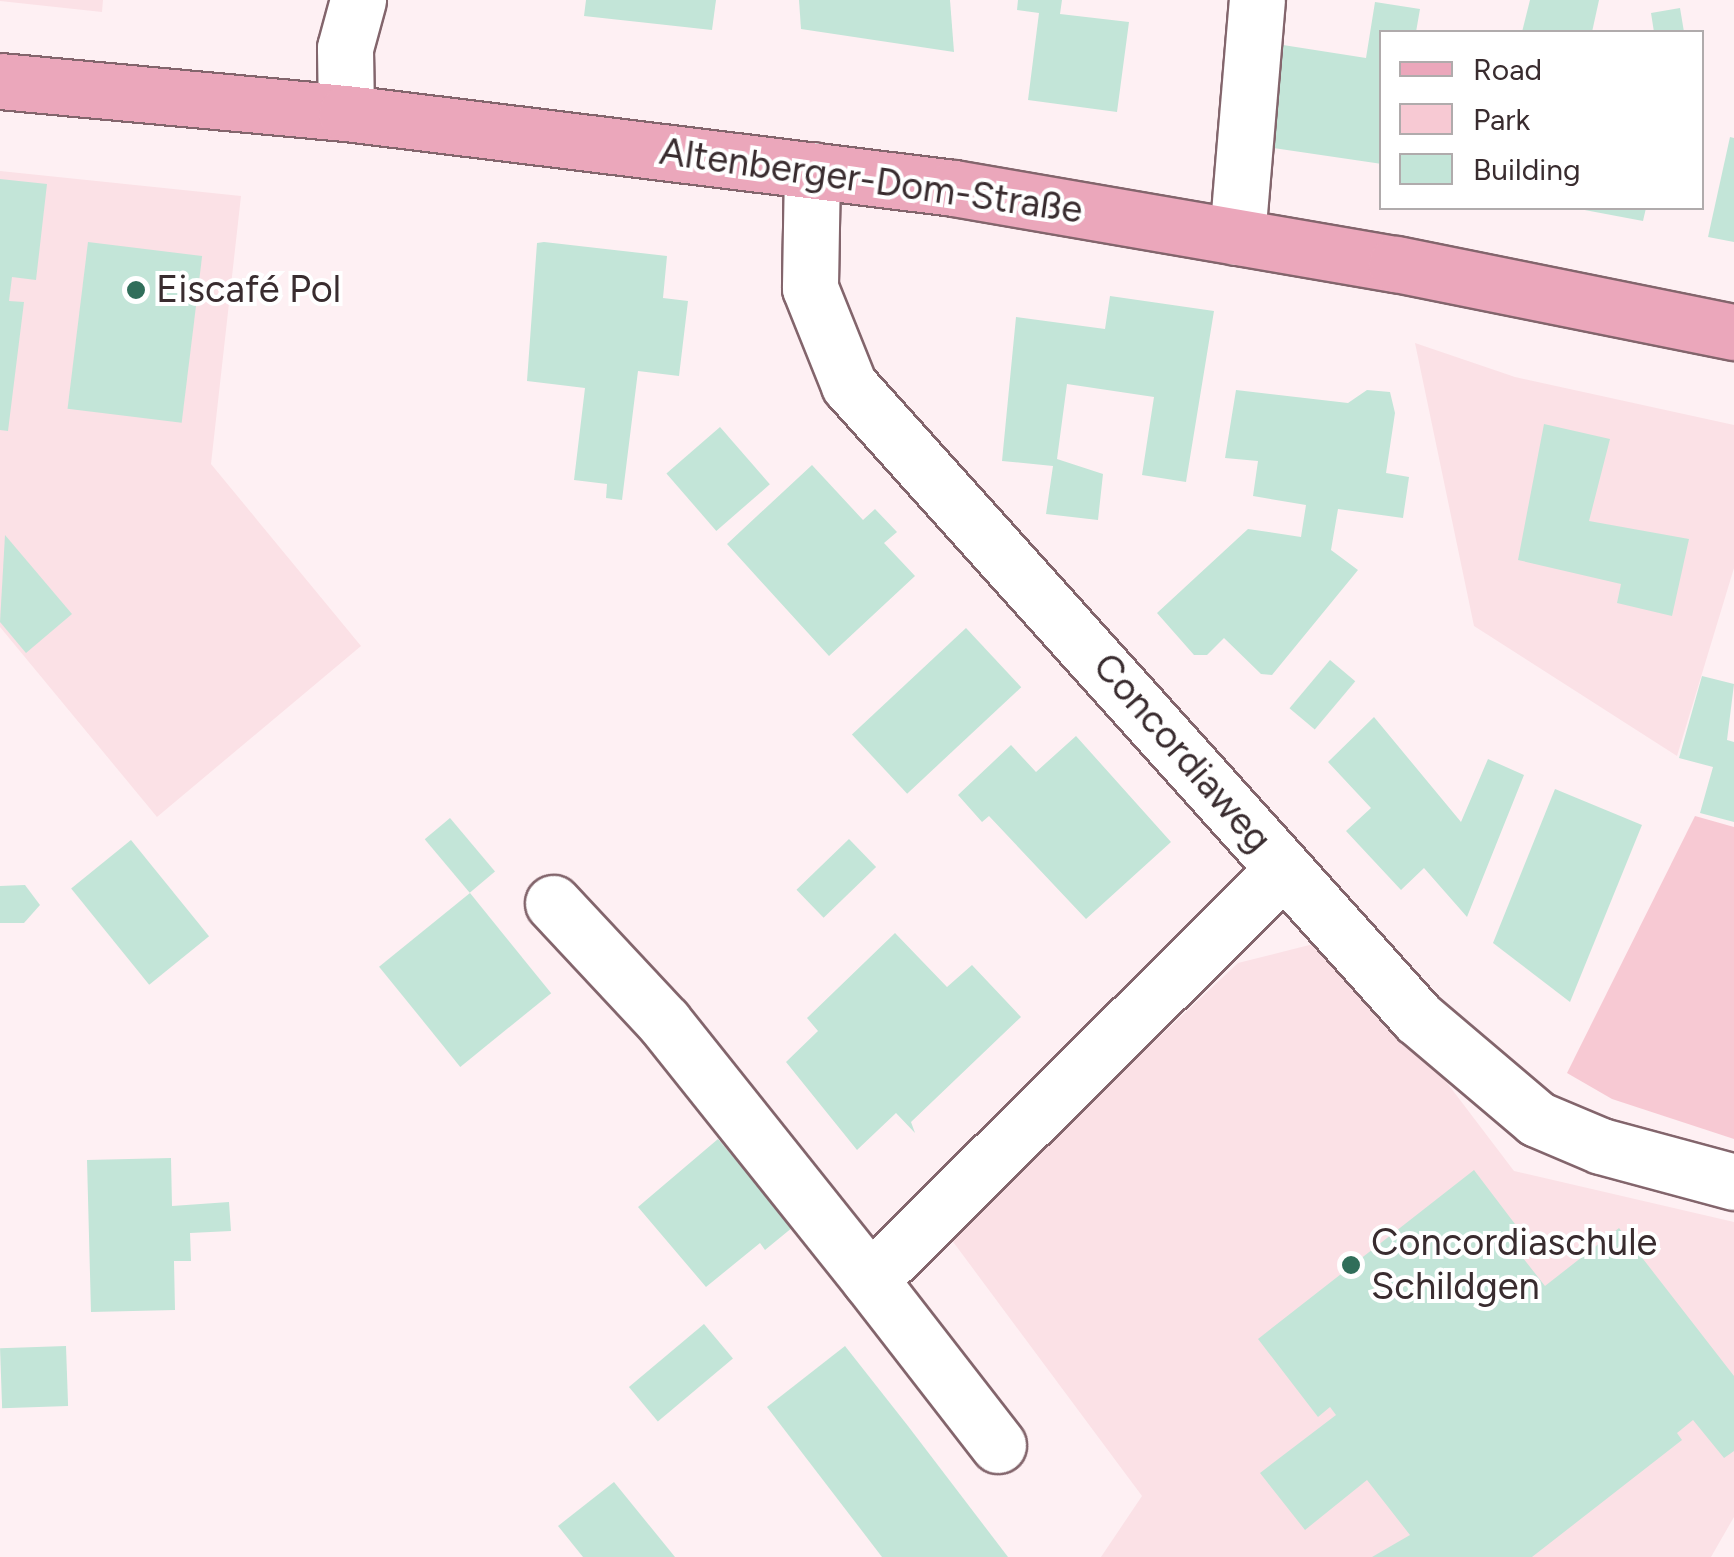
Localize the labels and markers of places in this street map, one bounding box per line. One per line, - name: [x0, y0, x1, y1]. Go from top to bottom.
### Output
- place label: Eiscafé Pol: [156, 267, 341, 313]
- marker: Eiscafé Pol: [125, 279, 147, 301]
- place label: Concordiaschule Schildgen: [1371, 1220, 1657, 1310]
- marker: Concordiaschule Schildgen: [1340, 1254, 1362, 1276]

